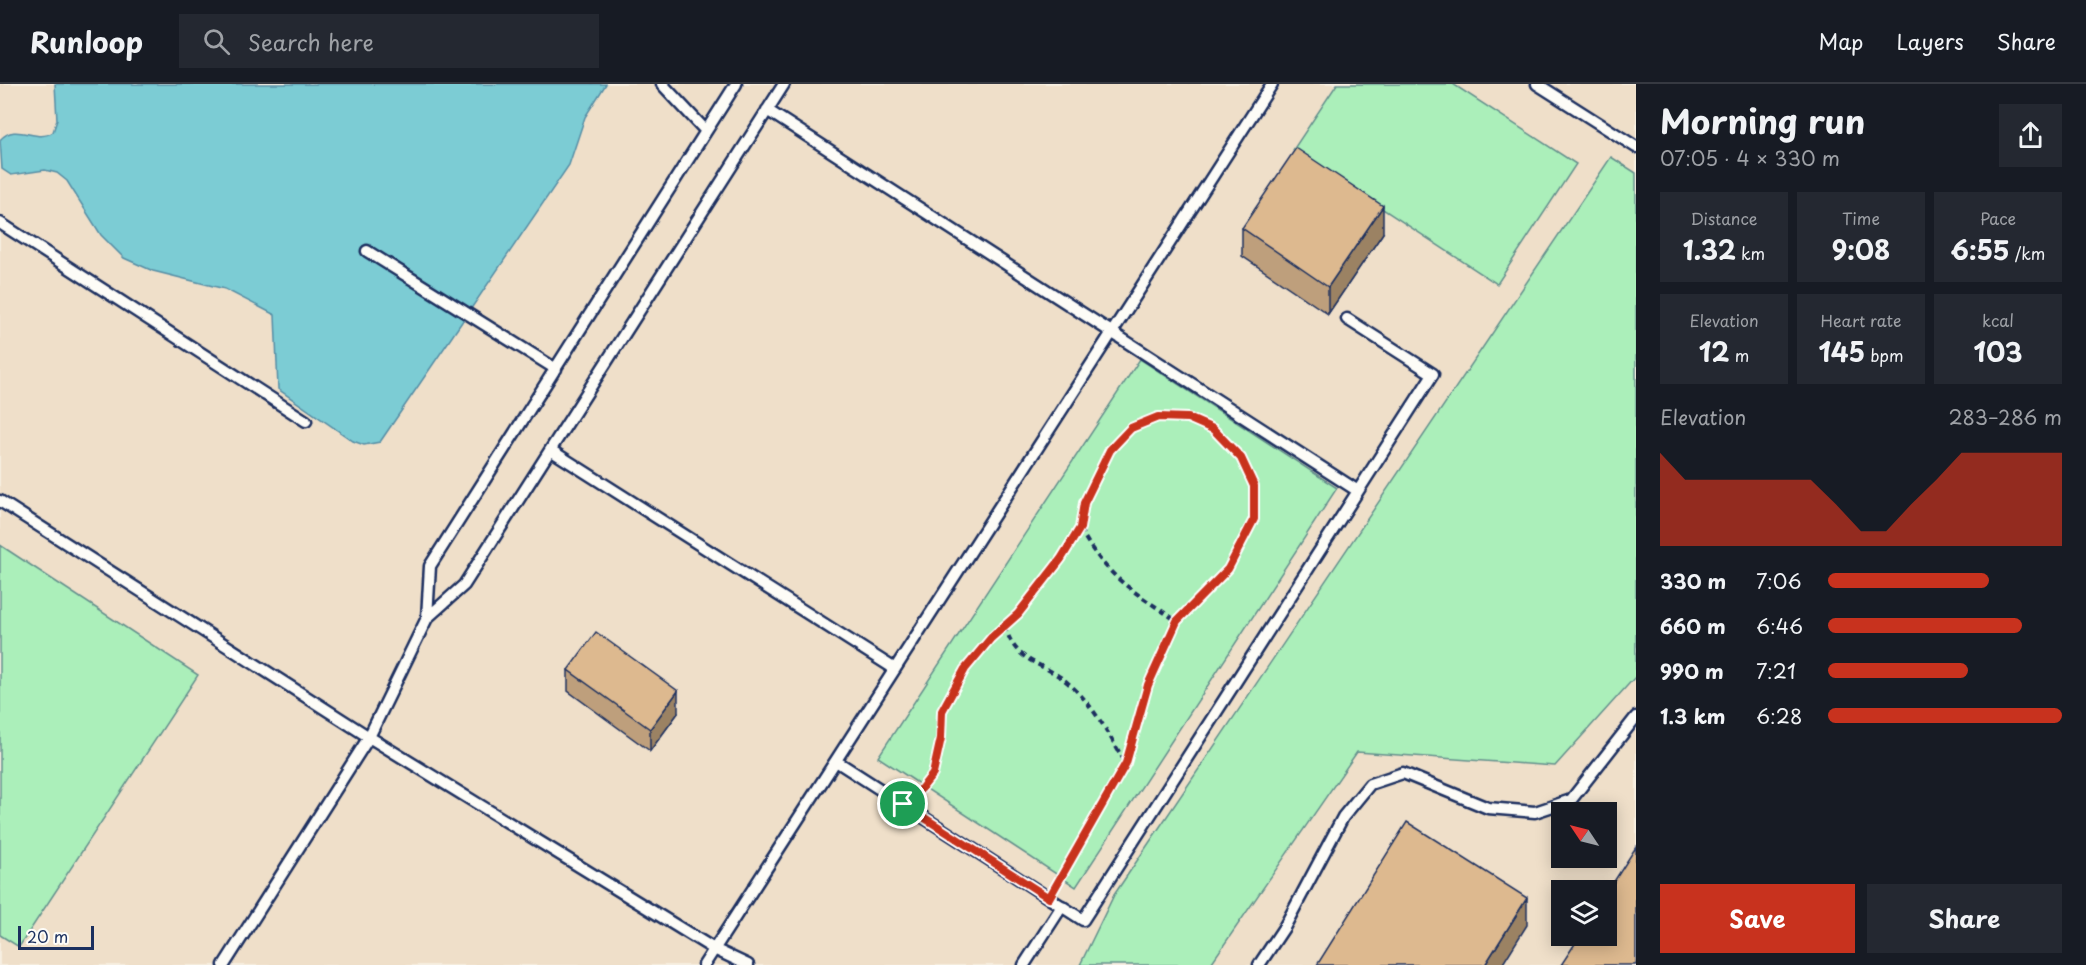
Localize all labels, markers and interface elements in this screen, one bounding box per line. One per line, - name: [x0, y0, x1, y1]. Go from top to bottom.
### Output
- search box: [179, 14, 599, 68]
- text: Runloop: [30, 20, 143, 63]
- icon: search: [200, 25, 233, 58]
- text: Search here: [248, 25, 374, 58]
- text: Map: [1819, 25, 1863, 57]
- text: Layers: [1896, 25, 1964, 57]
- text: Share: [1997, 25, 2056, 57]
- text: Morning run: [1660, 95, 1865, 145]
- button: share: [1999, 104, 2062, 167]
- text: 07:05 · 4 × 330 m: [1660, 143, 1840, 173]
- text: Distance: [1690, 206, 1758, 230]
- text: Time: [1842, 206, 1880, 230]
- text: Pace: [1980, 206, 2016, 230]
- text: 1.32: [1683, 230, 1736, 269]
- text: 9:08: [1832, 230, 1890, 269]
- text: 6:55: [1951, 230, 2010, 269]
- text: km: [1736, 241, 1765, 265]
- text: /km: [2010, 241, 2045, 265]
- text: Elevation: [1689, 308, 1759, 332]
- text: Heart rate: [1821, 308, 1901, 332]
- text: kcal: [1982, 308, 2014, 332]
- text: 12: [1699, 332, 1729, 371]
- text: 145: [1818, 332, 1865, 371]
- text: 103: [1973, 332, 2023, 371]
- text: m: [1729, 343, 1749, 367]
- text: bpm: [1865, 343, 1904, 367]
- text: Elevation: [1660, 402, 1746, 432]
- text: 283–286 m: [1948, 402, 2062, 432]
- text: 330 m: [1660, 566, 1726, 596]
- text: 7:06: [1756, 566, 1801, 596]
- text: 660 m: [1660, 611, 1726, 641]
- text: 6:46: [1756, 611, 1803, 641]
- text: 990 m: [1660, 656, 1724, 686]
- text: 7:21: [1756, 656, 1796, 686]
- text: 1.3 km: [1660, 701, 1726, 731]
- text: 6:28: [1756, 701, 1802, 731]
- pin: [877, 778, 928, 829]
- icon: arrive: [886, 787, 919, 820]
- north arrow: [1551, 802, 1617, 868]
- map controls: [1551, 802, 1617, 946]
- button: layers: [1551, 880, 1617, 946]
- button: Save: [1660, 884, 1855, 953]
- button: Share: [1867, 884, 2062, 953]
- scale bar: [18, 923, 94, 950]
- text: 20 m: [27, 924, 68, 948]

